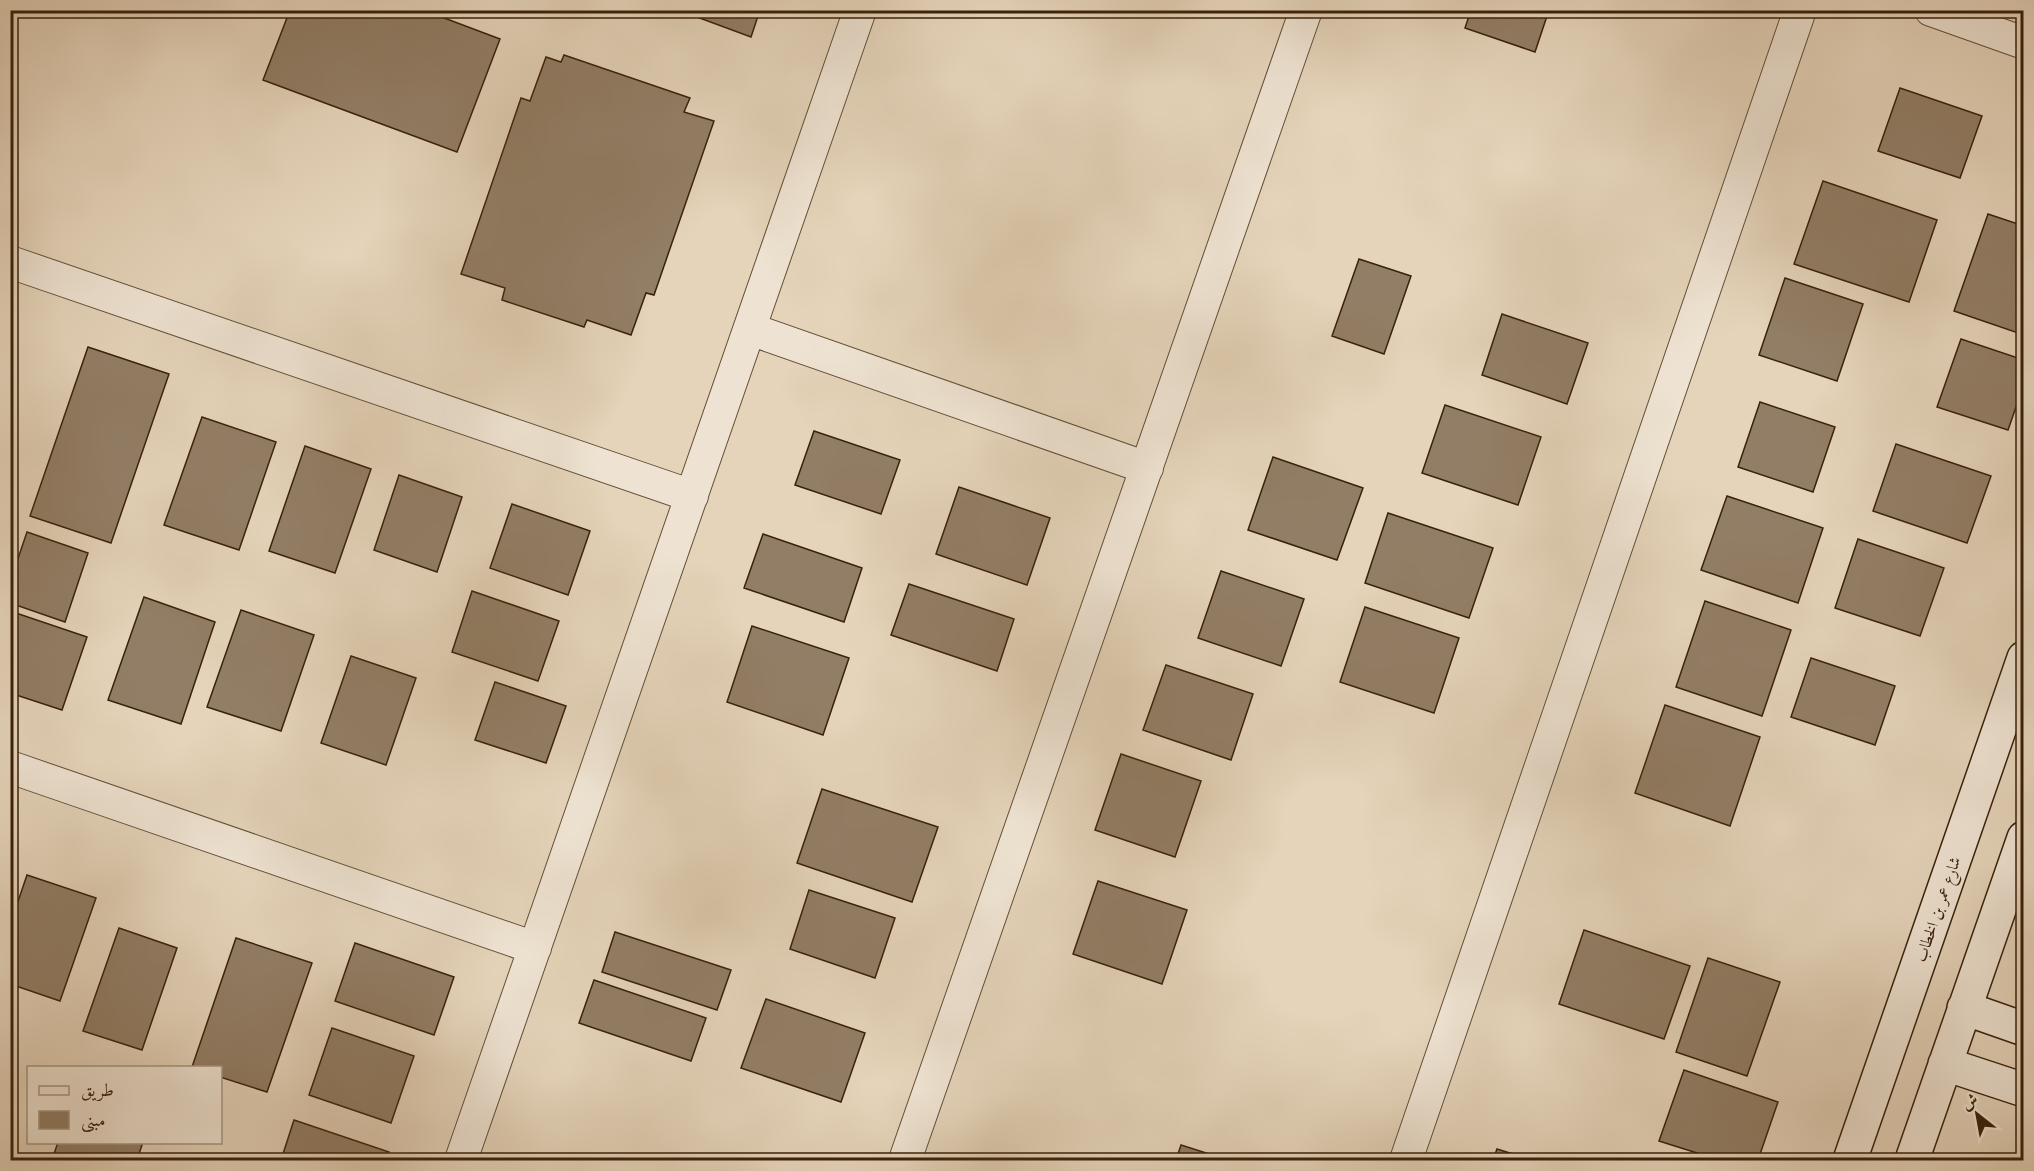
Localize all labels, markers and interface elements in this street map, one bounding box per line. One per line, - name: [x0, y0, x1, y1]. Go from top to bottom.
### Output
- street label: شارع عمر بن الخطاب: [1910, 854, 1968, 966]
- legend: [27, 1066, 222, 1144]
- text: طريق: [81, 1079, 114, 1102]
- north arrow: [1947, 1084, 2007, 1144]
- text: ش: [1957, 1088, 1981, 1114]
- text: مبنى: [81, 1109, 106, 1133]

